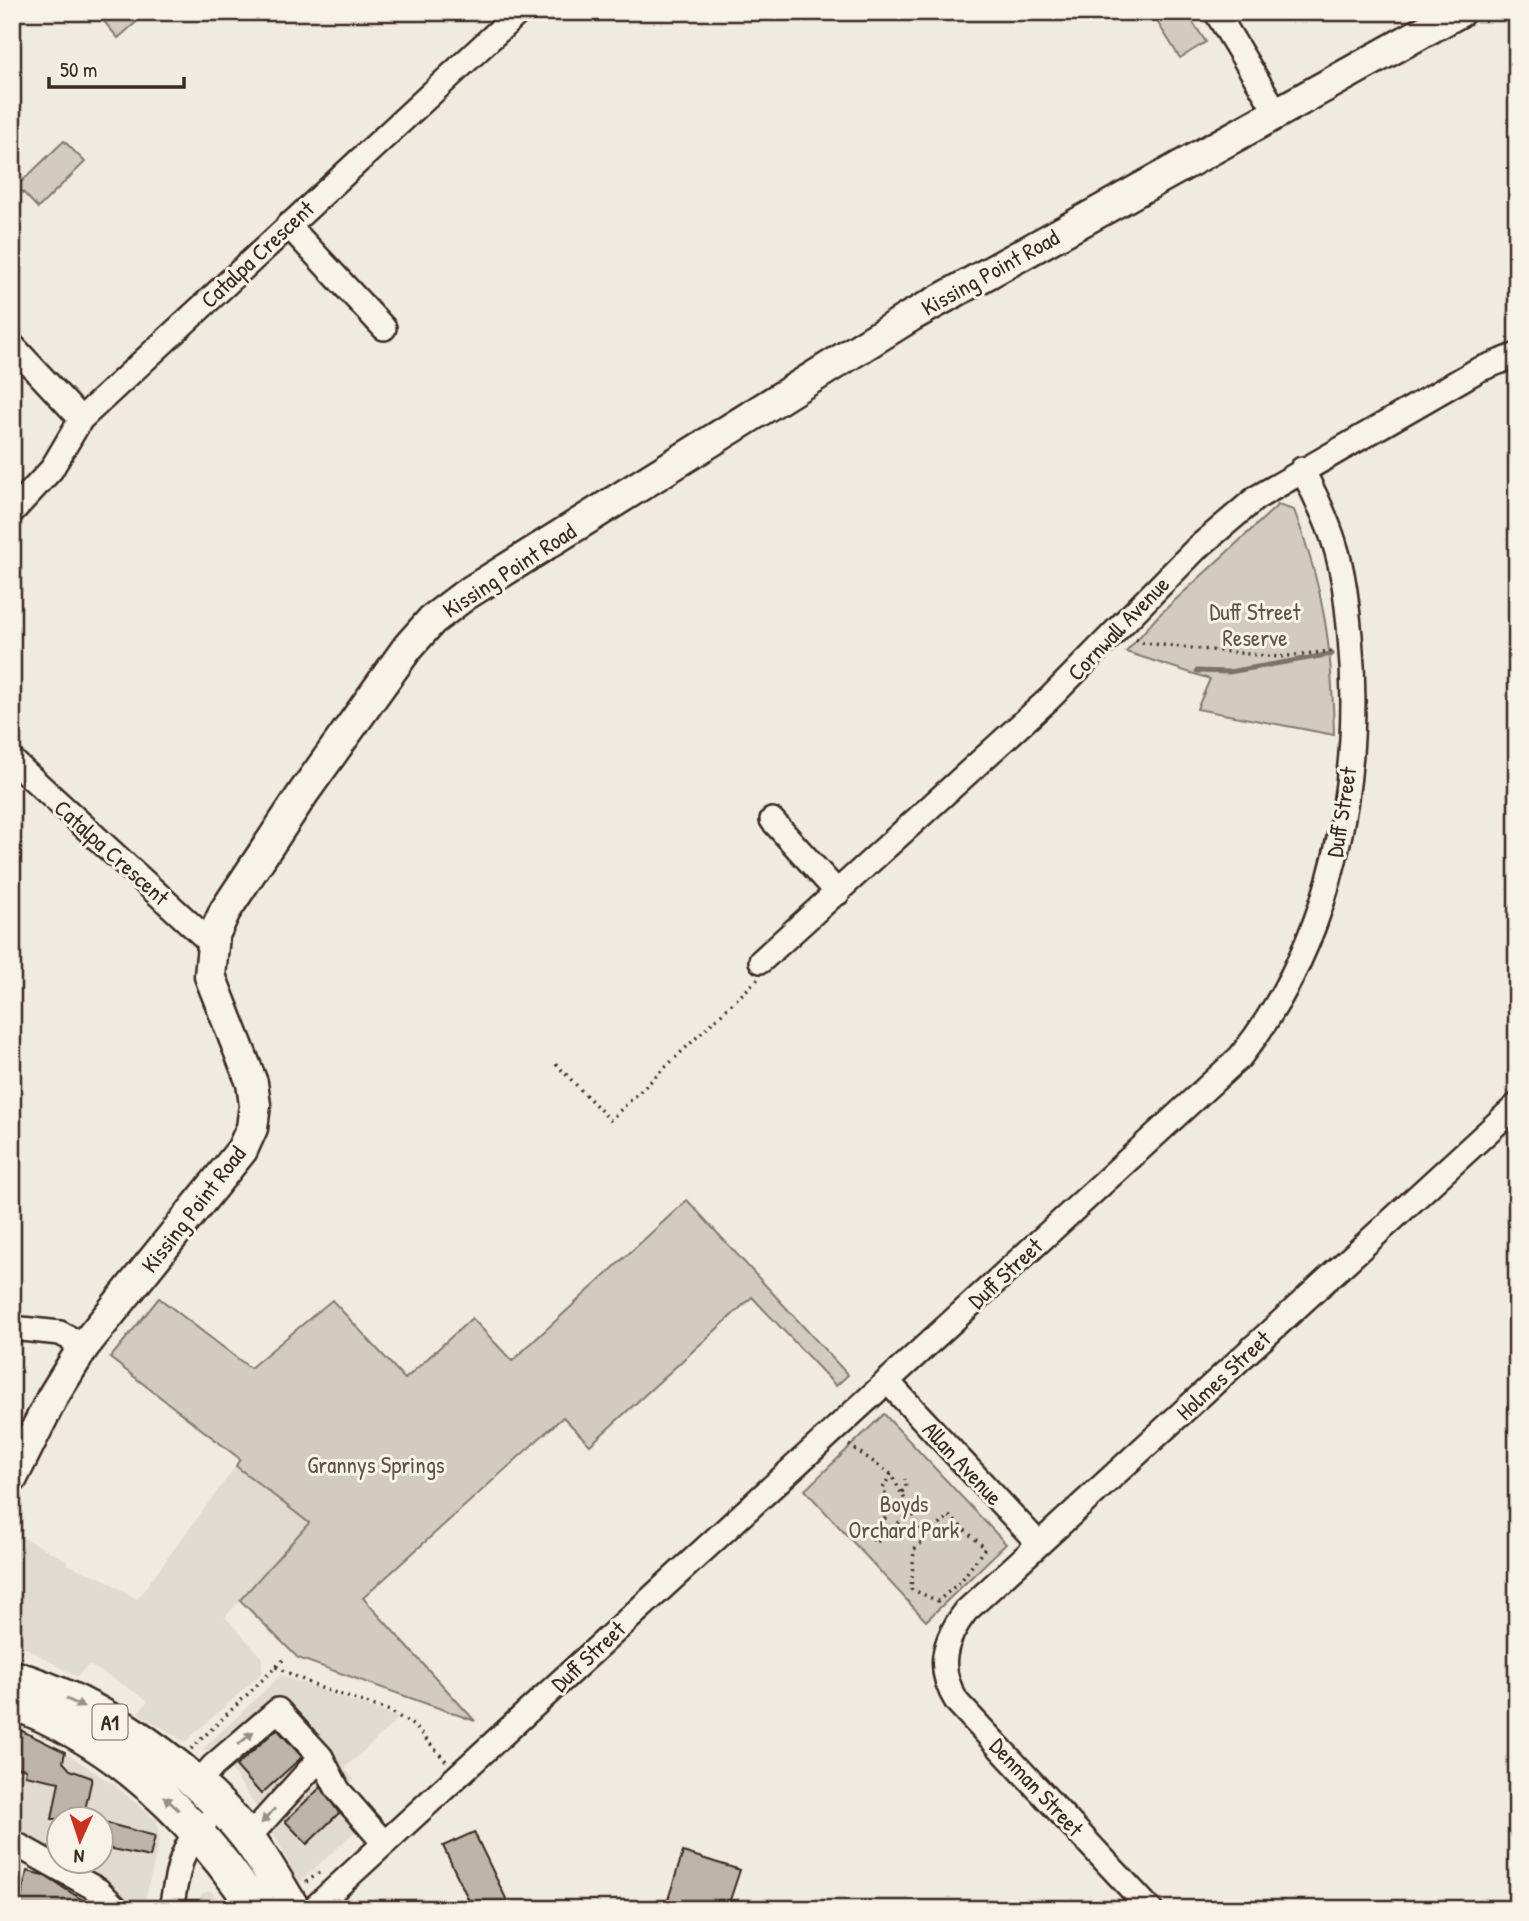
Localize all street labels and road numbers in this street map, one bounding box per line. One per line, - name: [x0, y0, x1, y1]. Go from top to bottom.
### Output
- street label: Catalpa Crescent: [194, 193, 321, 315]
- street label: Kissing Point Road: [916, 221, 1064, 323]
- street label: Kissing Point Road: [437, 515, 582, 625]
- street label: Cornwall Avenue: [1060, 569, 1176, 687]
- street label: Duff Street: [1319, 764, 1364, 859]
- street label: Catalpa Crescent: [48, 792, 177, 913]
- street label: Kissing Point Road: [134, 1139, 252, 1279]
- street label: Duff Street: [961, 1230, 1050, 1315]
- street label: Holmes Street: [1169, 1322, 1278, 1427]
- street label: Allan Avenue: [916, 1414, 1010, 1512]
- street label: Duff Street: [544, 1613, 633, 1698]
- road number: A1: [92, 1704, 128, 1740]
- street label: Denman Street: [983, 1731, 1091, 1844]

